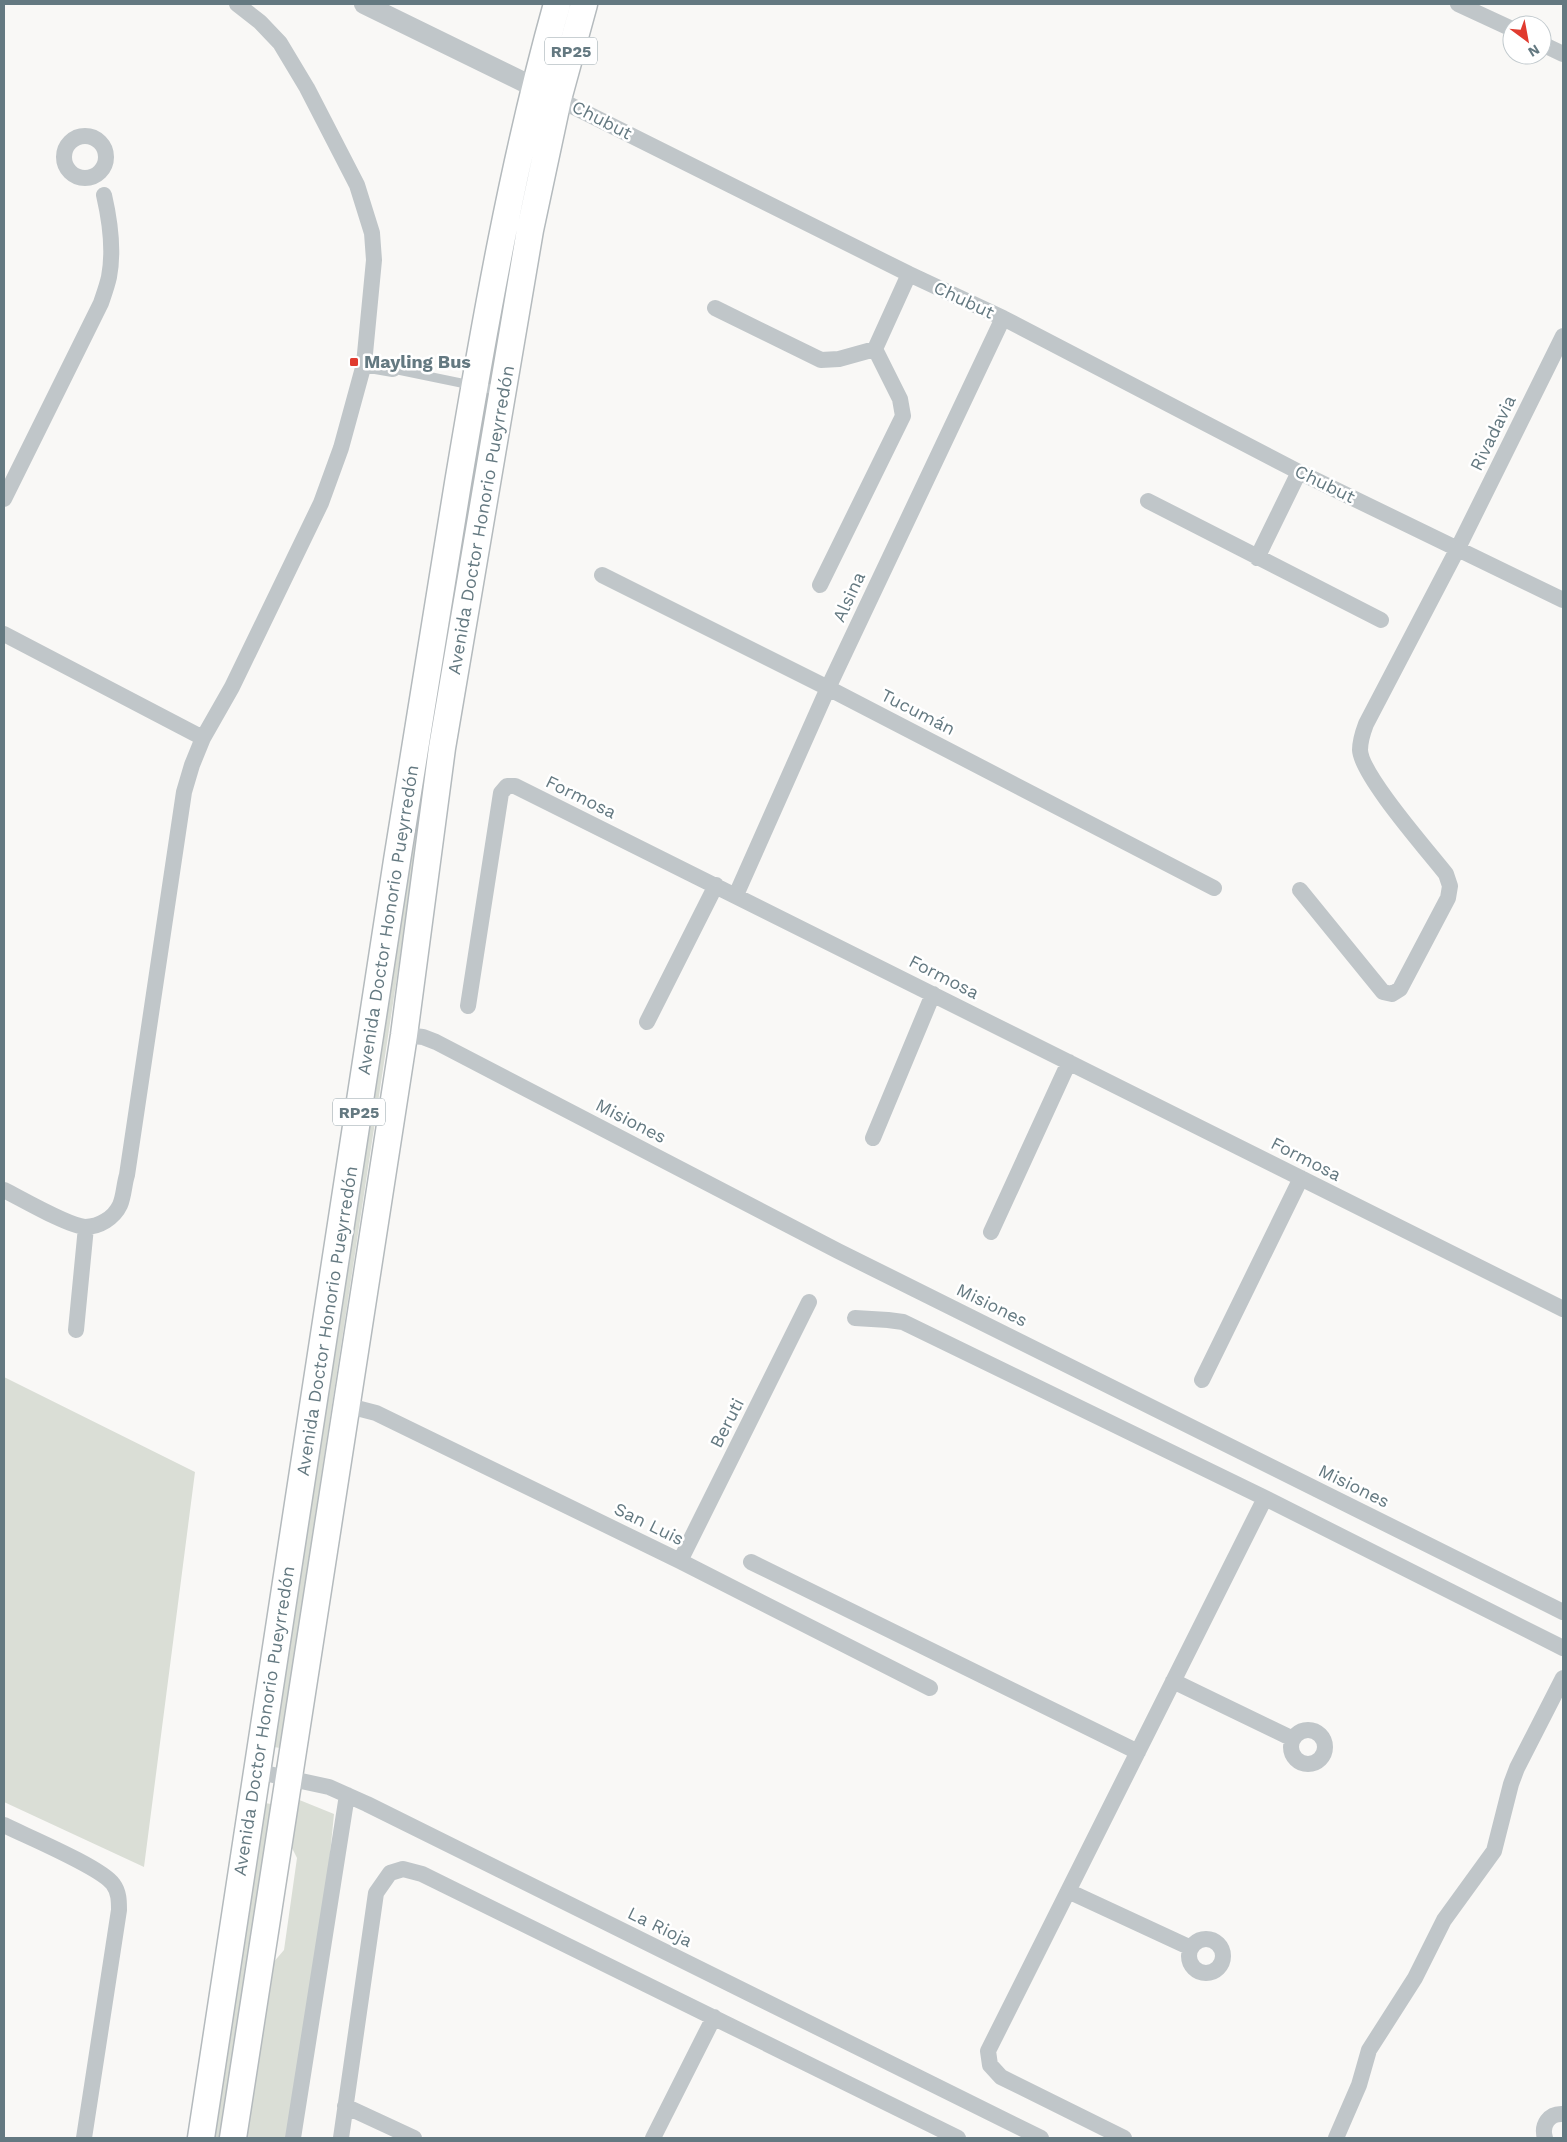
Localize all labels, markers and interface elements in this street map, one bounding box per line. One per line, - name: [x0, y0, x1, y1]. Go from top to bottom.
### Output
- north arrow: [1502, 15, 1552, 65]
- road number: RP25: [545, 37, 597, 64]
- text: N: [1525, 41, 1543, 61]
- street label: Chubut: [569, 96, 636, 144]
- street label: Chubut: [931, 276, 998, 323]
- place label: Mayling Bus: [364, 351, 471, 372]
- marker: Mayling Bus: [348, 356, 360, 368]
- street label: Avenida Doctor Honorio Pueyrredón: [443, 364, 518, 676]
- street label: Rivadavia: [1465, 392, 1520, 474]
- street label: Chubut: [1292, 460, 1359, 507]
- street label: Alsina: [828, 568, 869, 625]
- street label: Tucumán: [878, 684, 959, 739]
- street label: Avenida Doctor Honorio Pueyrredón: [353, 763, 422, 1076]
- street label: Formosa: [543, 771, 620, 823]
- street label: Formosa: [906, 950, 983, 1003]
- street label: Misiones: [592, 1094, 670, 1147]
- road number: RP25: [333, 1098, 385, 1126]
- street label: Formosa: [1268, 1132, 1345, 1185]
- street label: Avenida Doctor Honorio Pueyrredón: [292, 1164, 361, 1477]
- street label: Misiones: [953, 1278, 1031, 1331]
- street label: Beruti: [705, 1394, 748, 1451]
- street label: Misiones: [1315, 1459, 1393, 1512]
- street label: San Luis: [611, 1498, 687, 1549]
- street label: Avenida Doctor Honorio Pueyrredón: [229, 1564, 298, 1877]
- street label: La Rioja: [625, 1902, 696, 1951]

